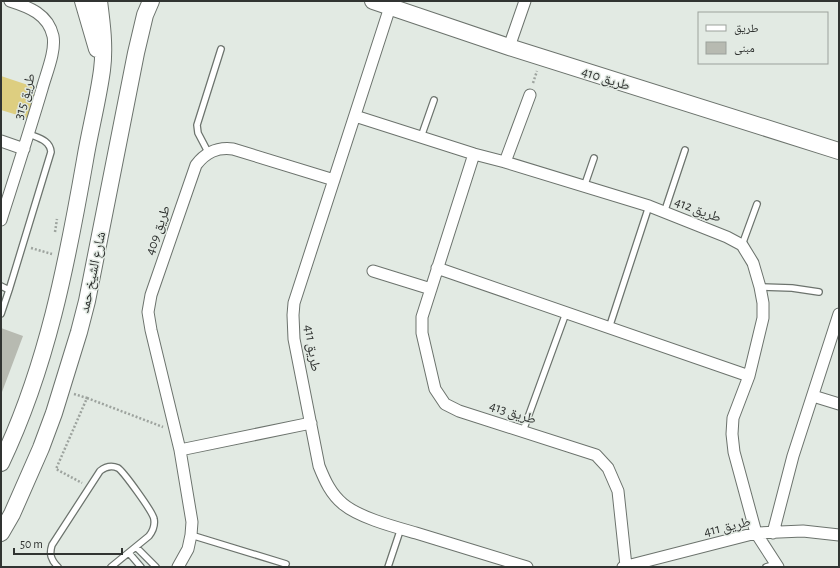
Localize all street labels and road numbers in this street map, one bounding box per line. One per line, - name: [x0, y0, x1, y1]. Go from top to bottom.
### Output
- street label: طريق 410: [579, 65, 632, 95]
- street label: طريق 315: [12, 72, 40, 122]
- street label: طريق 412: [672, 195, 723, 227]
- street label: طريق 409: [143, 204, 175, 258]
- street label: شارع الشيخ حمد: [78, 230, 110, 314]
- street label: طريق 411: [299, 324, 323, 373]
- street label: طريق 413: [487, 399, 538, 429]
- street label: طريق 411: [703, 515, 752, 541]

